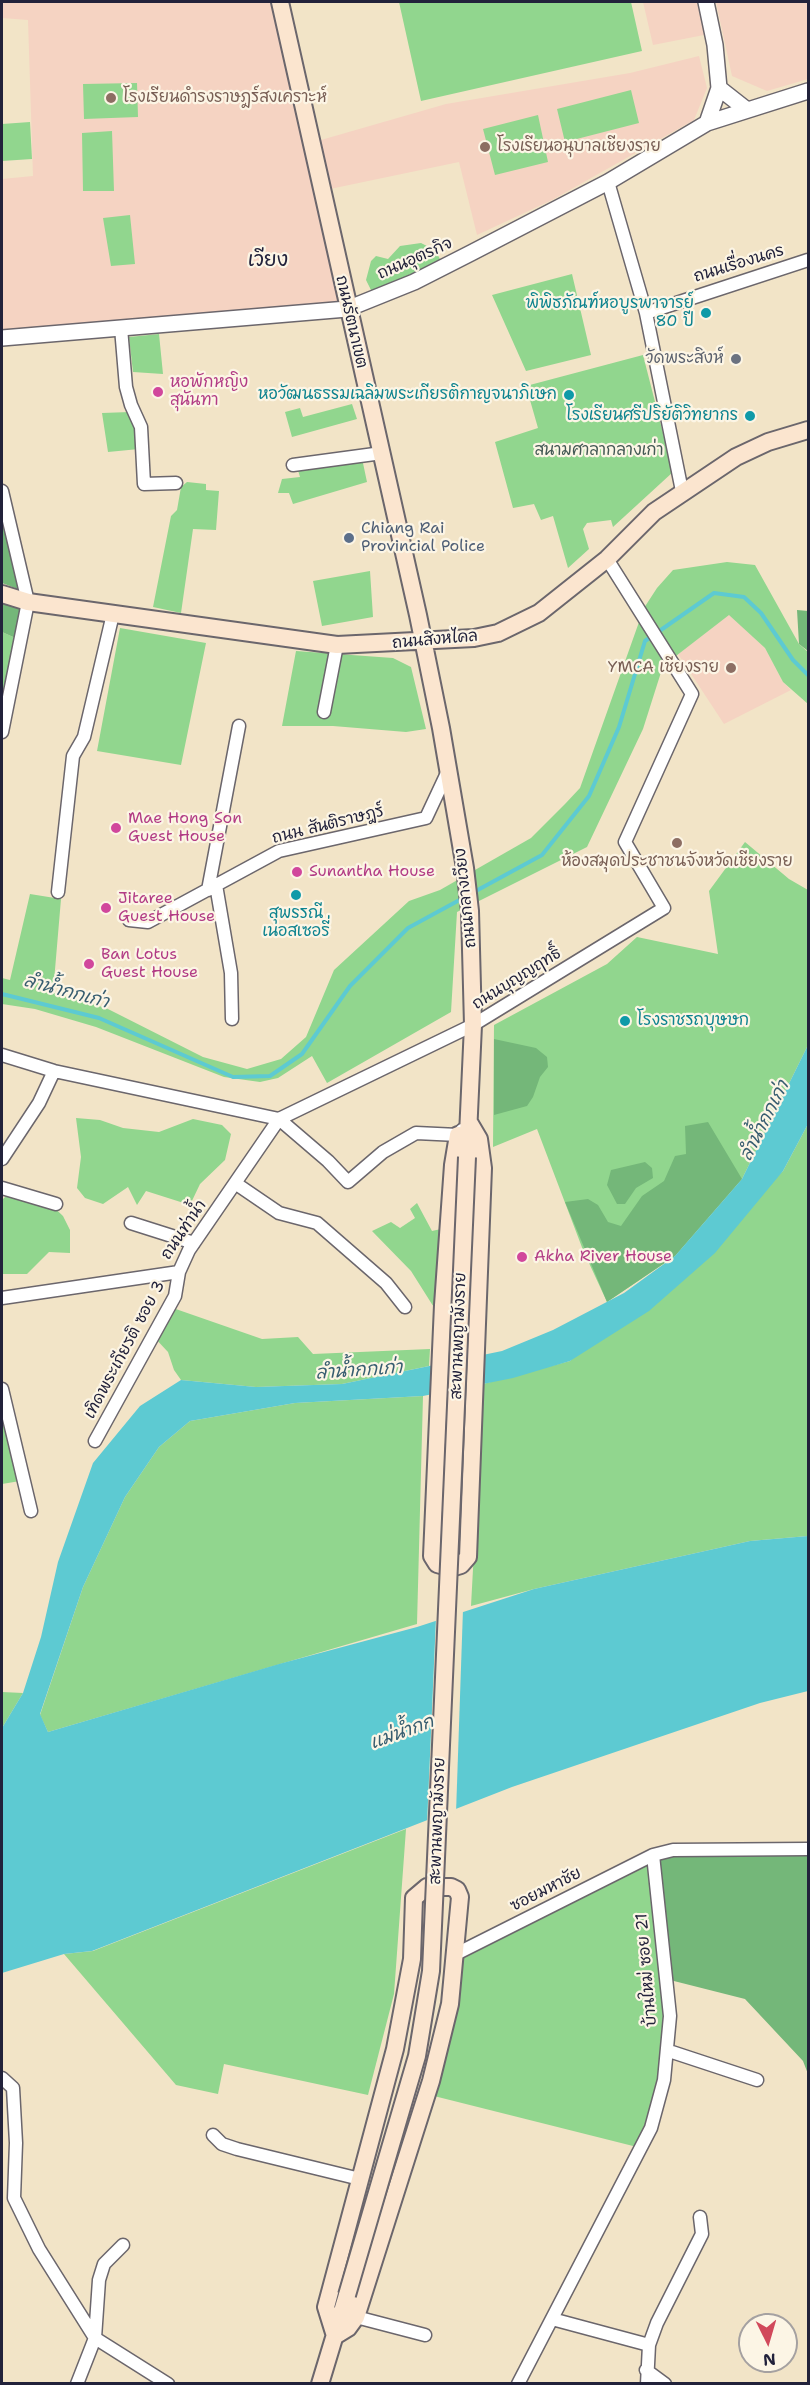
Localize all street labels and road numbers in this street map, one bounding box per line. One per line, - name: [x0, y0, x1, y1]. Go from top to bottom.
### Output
- street label: ถนนอุตรกิจ: [375, 234, 455, 284]
- street label: ถนนเรื่องนคร: [692, 241, 786, 287]
- street label: ถนนรัตนาเขต: [331, 274, 371, 370]
- street label: ถนนสิงหไคล: [391, 627, 479, 653]
- street label: ถนน สันติราษฎร์: [270, 802, 386, 848]
- street label: ถนนกลางเวียง: [451, 847, 481, 949]
- street label: ถนนบุญญฤทธิ์: [469, 944, 565, 1014]
- street label: ถนนท่าน้ำ: [157, 1197, 211, 1263]
- street label: สะพานพญามังราย: [447, 1272, 471, 1400]
- street label: เทิดพระเกียรติ ซอย 3: [80, 1278, 170, 1422]
- street label: สะพานพญามังราย: [426, 1757, 450, 1885]
- street label: ซอยมหาชัย: [507, 1864, 585, 1916]
- street label: บ้านใหม่ ซอย 21: [632, 1912, 662, 2028]

